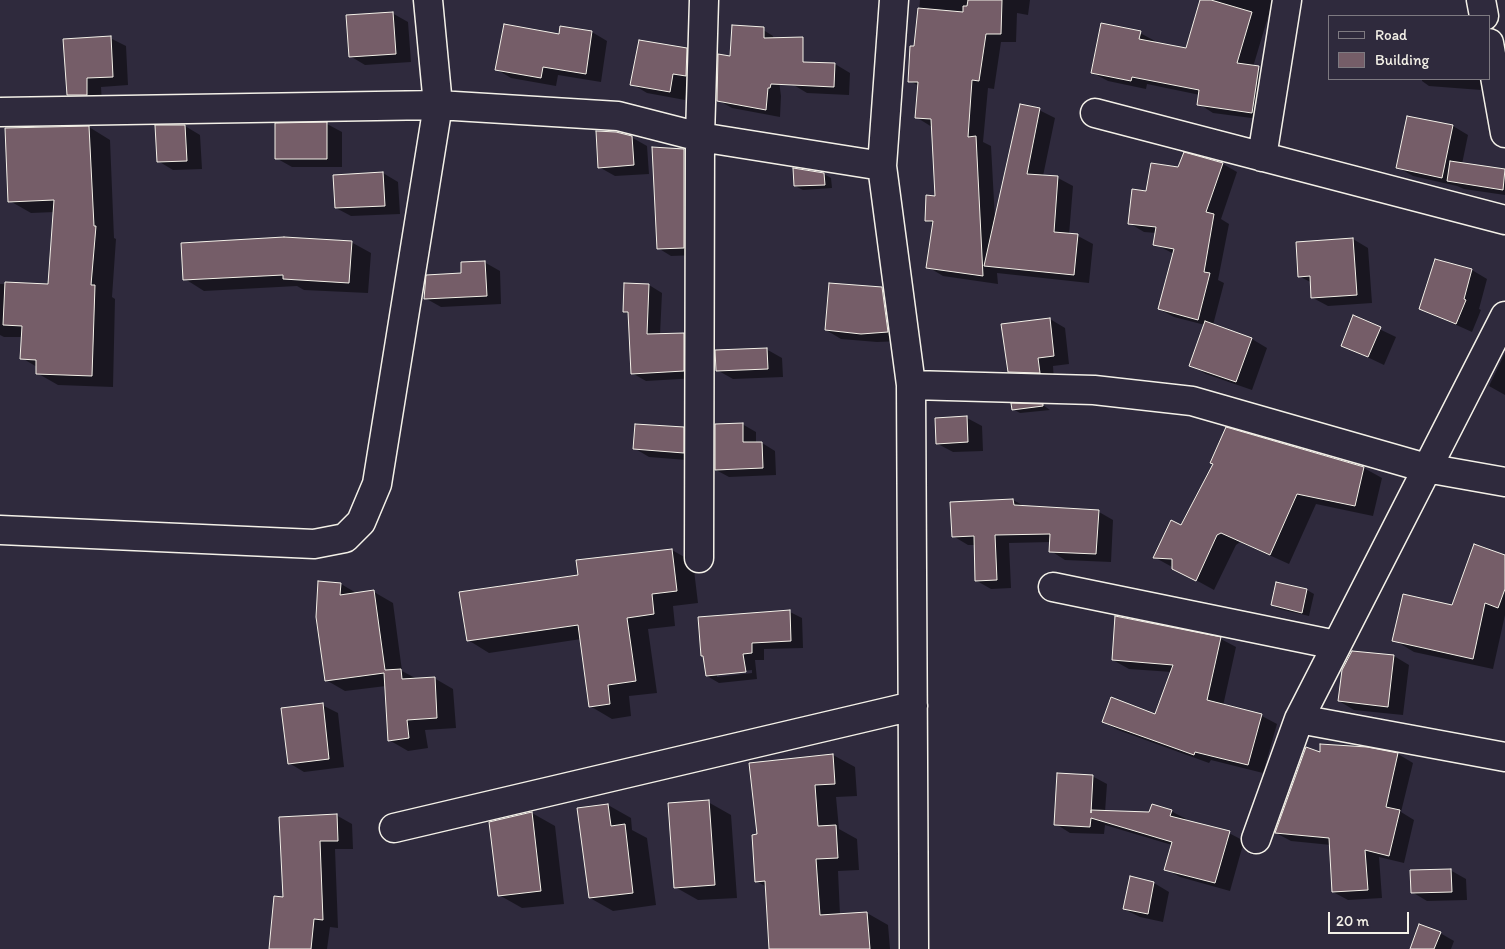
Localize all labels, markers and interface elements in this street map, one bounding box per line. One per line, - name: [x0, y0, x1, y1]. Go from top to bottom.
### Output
- legend: [1328, 15, 1490, 80]
- text: Road: [1375, 26, 1407, 44]
- text: Building: [1375, 51, 1429, 69]
- scale bar: [1330, 902, 1411, 934]
- text: 20 m: [1336, 912, 1369, 930]

